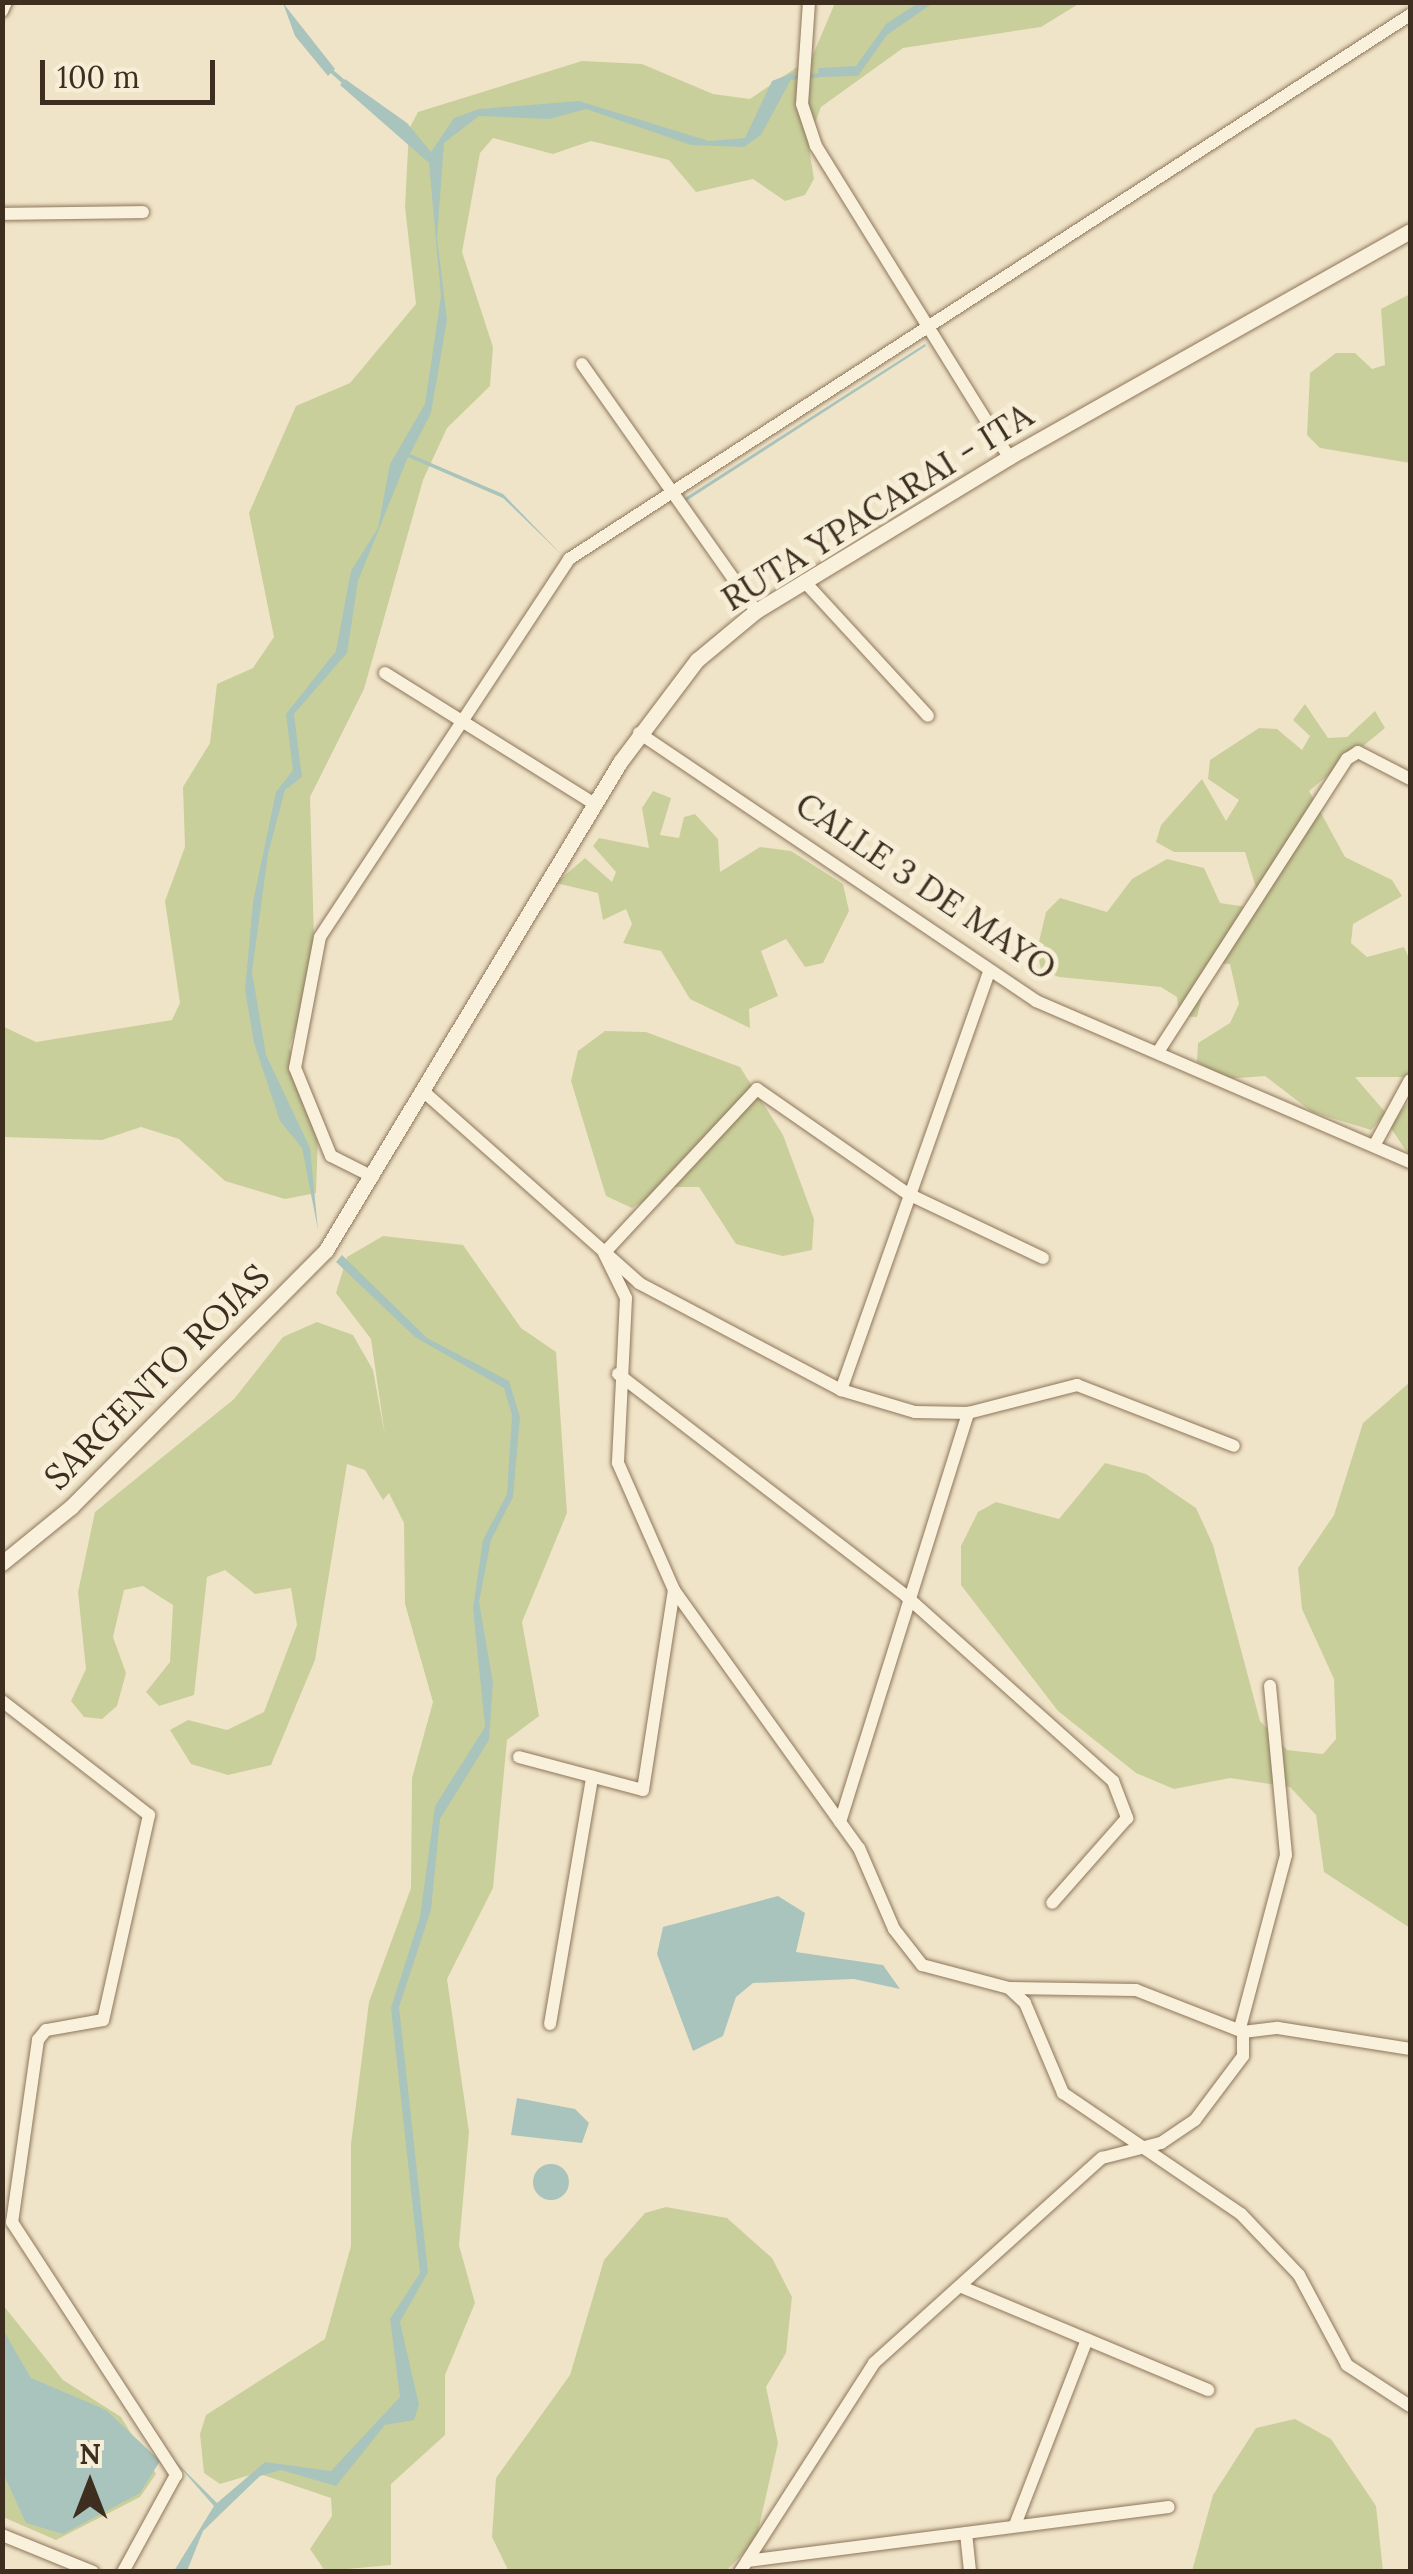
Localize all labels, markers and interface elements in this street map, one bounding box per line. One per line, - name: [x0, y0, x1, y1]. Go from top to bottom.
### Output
- scale bar: [45, 40, 220, 102]
- text: 100 m: [57, 58, 140, 96]
- street label: RUTA YPACARAI - ITA: [714, 394, 1040, 620]
- street label: CALLE 3 DE MAYO: [788, 783, 1064, 989]
- street label: SARGENTO ROJAS: [36, 1256, 278, 1498]
- north arrow: [40, 2434, 140, 2534]
- text: N: [79, 2436, 101, 2472]

